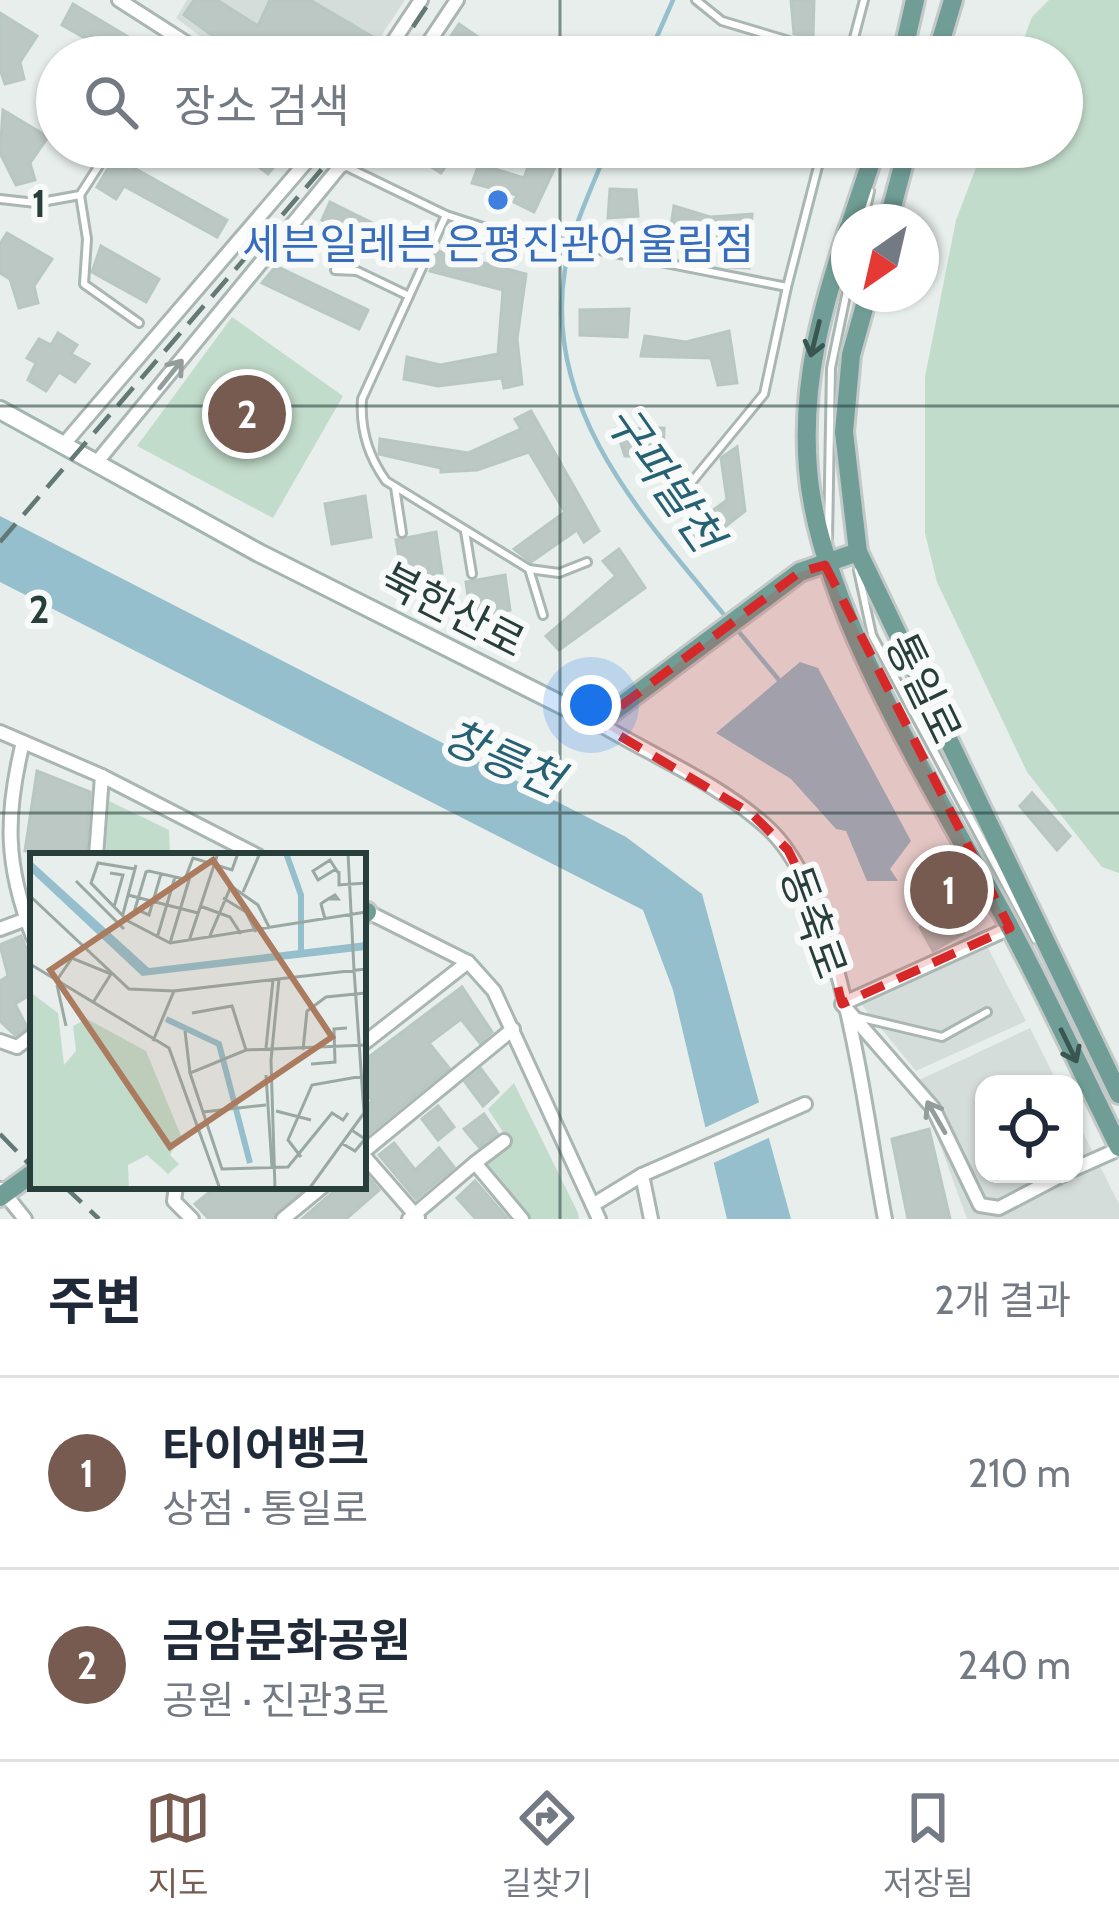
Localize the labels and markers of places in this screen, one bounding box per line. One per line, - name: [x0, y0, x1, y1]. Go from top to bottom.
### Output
- marker: 세븐일레븐 은평진관어울림점: [485, 187, 511, 213]
- place label: 세븐일레븐 은평진관어울림점: [242, 218, 754, 270]
- pin: 2: [208, 369, 286, 459]
- pin: 1: [910, 845, 988, 935]

